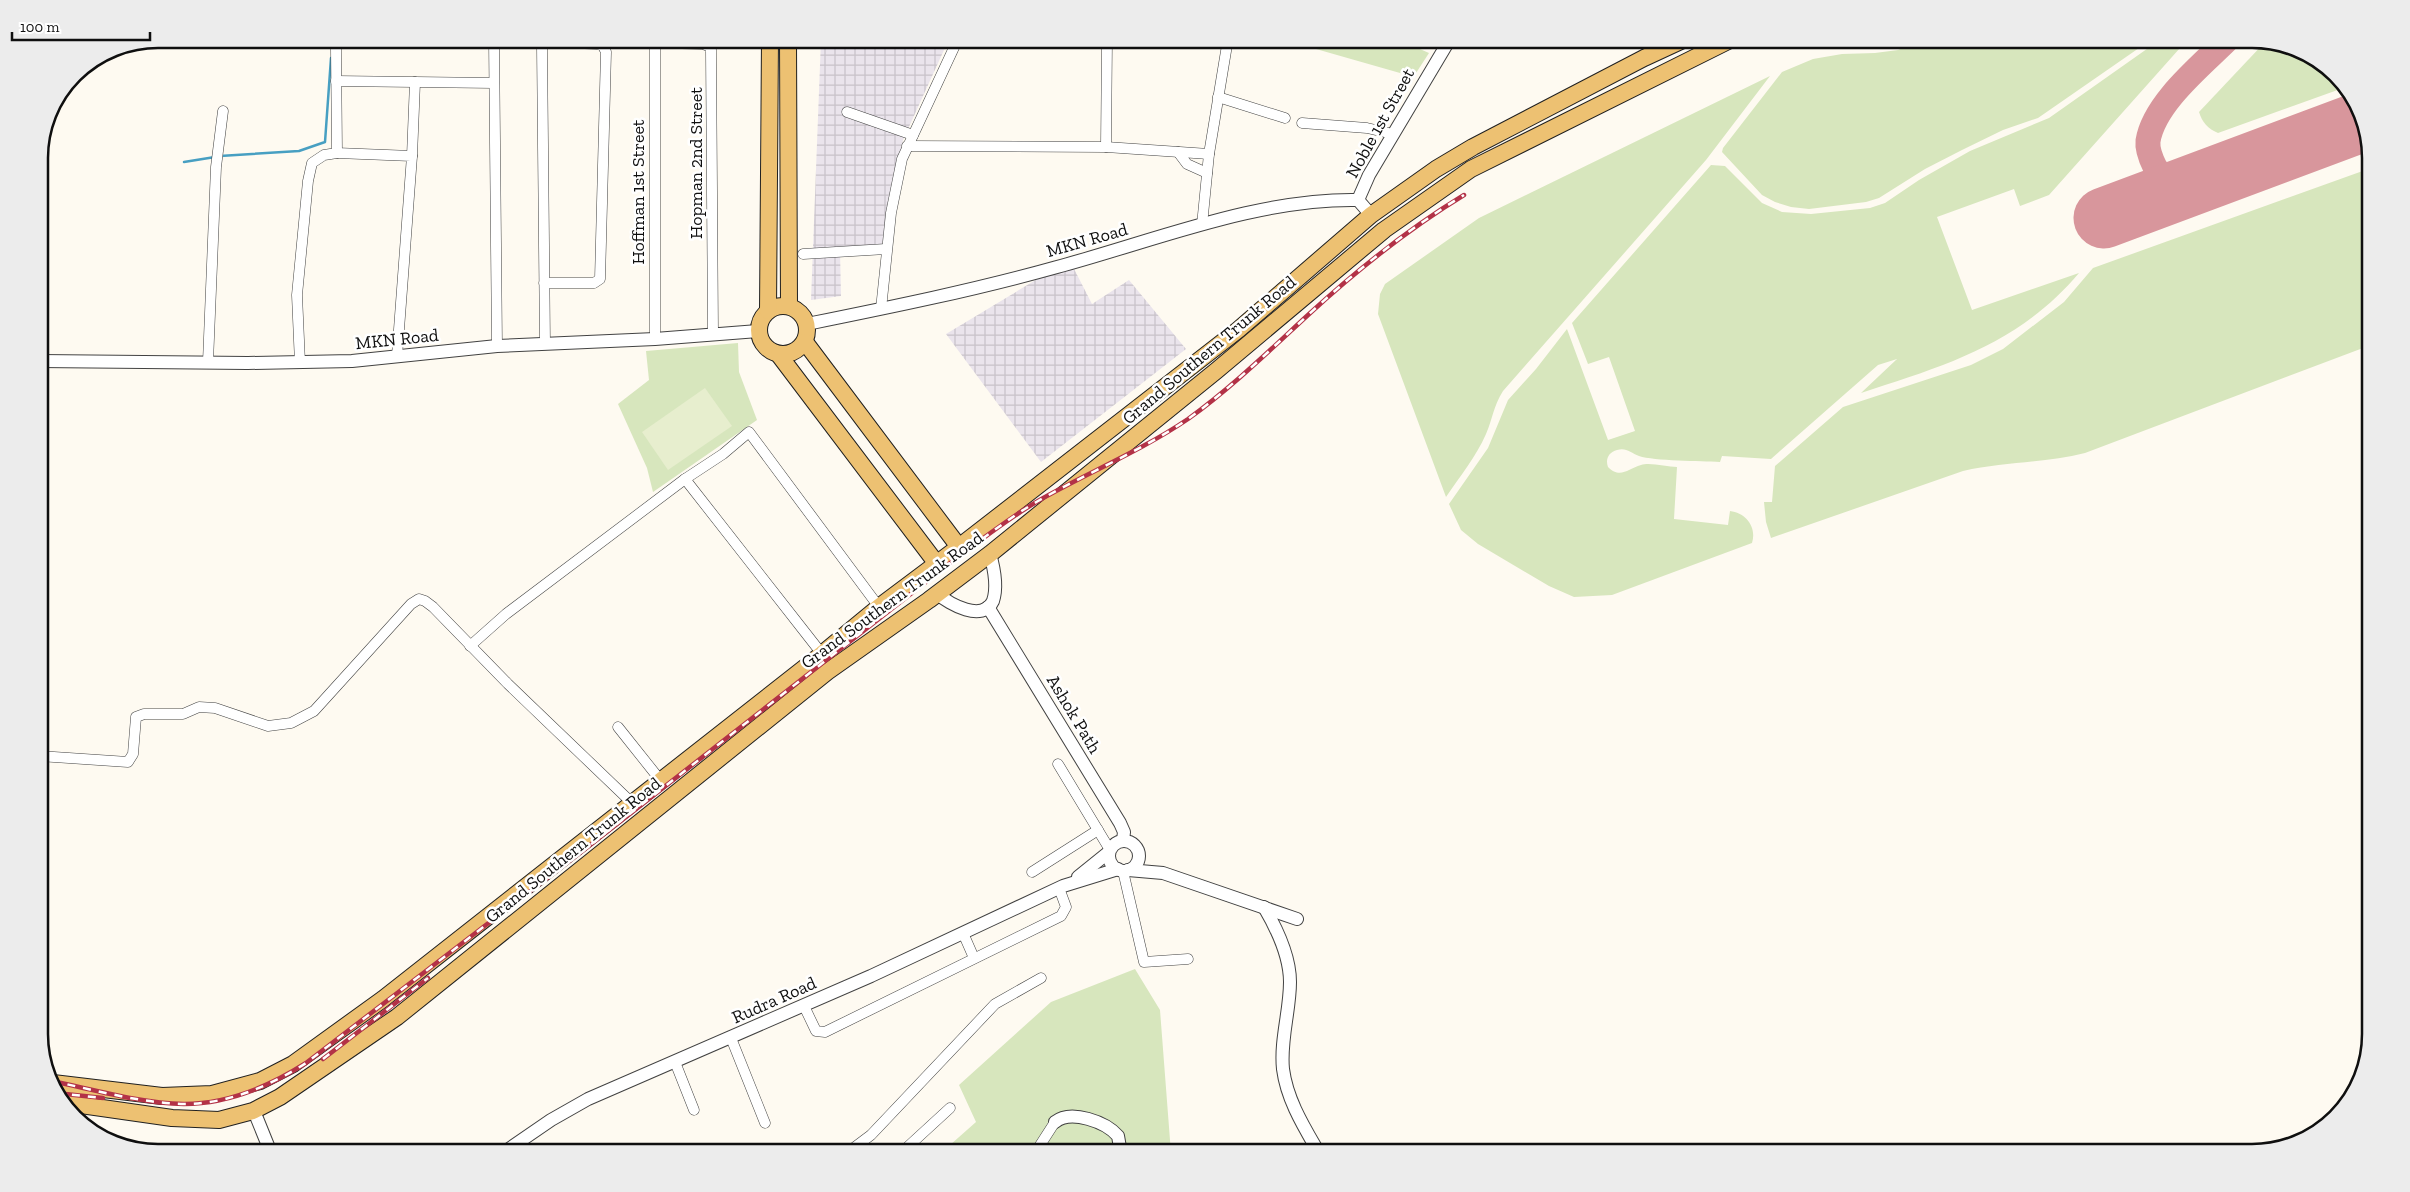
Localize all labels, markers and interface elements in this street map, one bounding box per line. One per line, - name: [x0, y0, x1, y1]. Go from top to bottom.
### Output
- scale bar: [12, 10, 150, 42]
- text: 100 m: [20, 18, 59, 36]
- street label: Noble 1st Street: [1341, 64, 1419, 182]
- street label: Hopman 2nd Street: [685, 87, 707, 239]
- street label: Hoffman 1st Street: [627, 119, 649, 265]
- street label: MKN Road: [1044, 218, 1130, 262]
- street label: Grand Southern Trunk Road: [1118, 271, 1300, 429]
- street label: MKN Road: [354, 324, 440, 354]
- street label: Grand Southern Trunk Road: [797, 526, 987, 673]
- street label: Ashok Path: [1042, 671, 1106, 757]
- street label: Grand Southern Trunk Road: [481, 772, 665, 928]
- street label: Rudra Road: [728, 972, 820, 1028]

